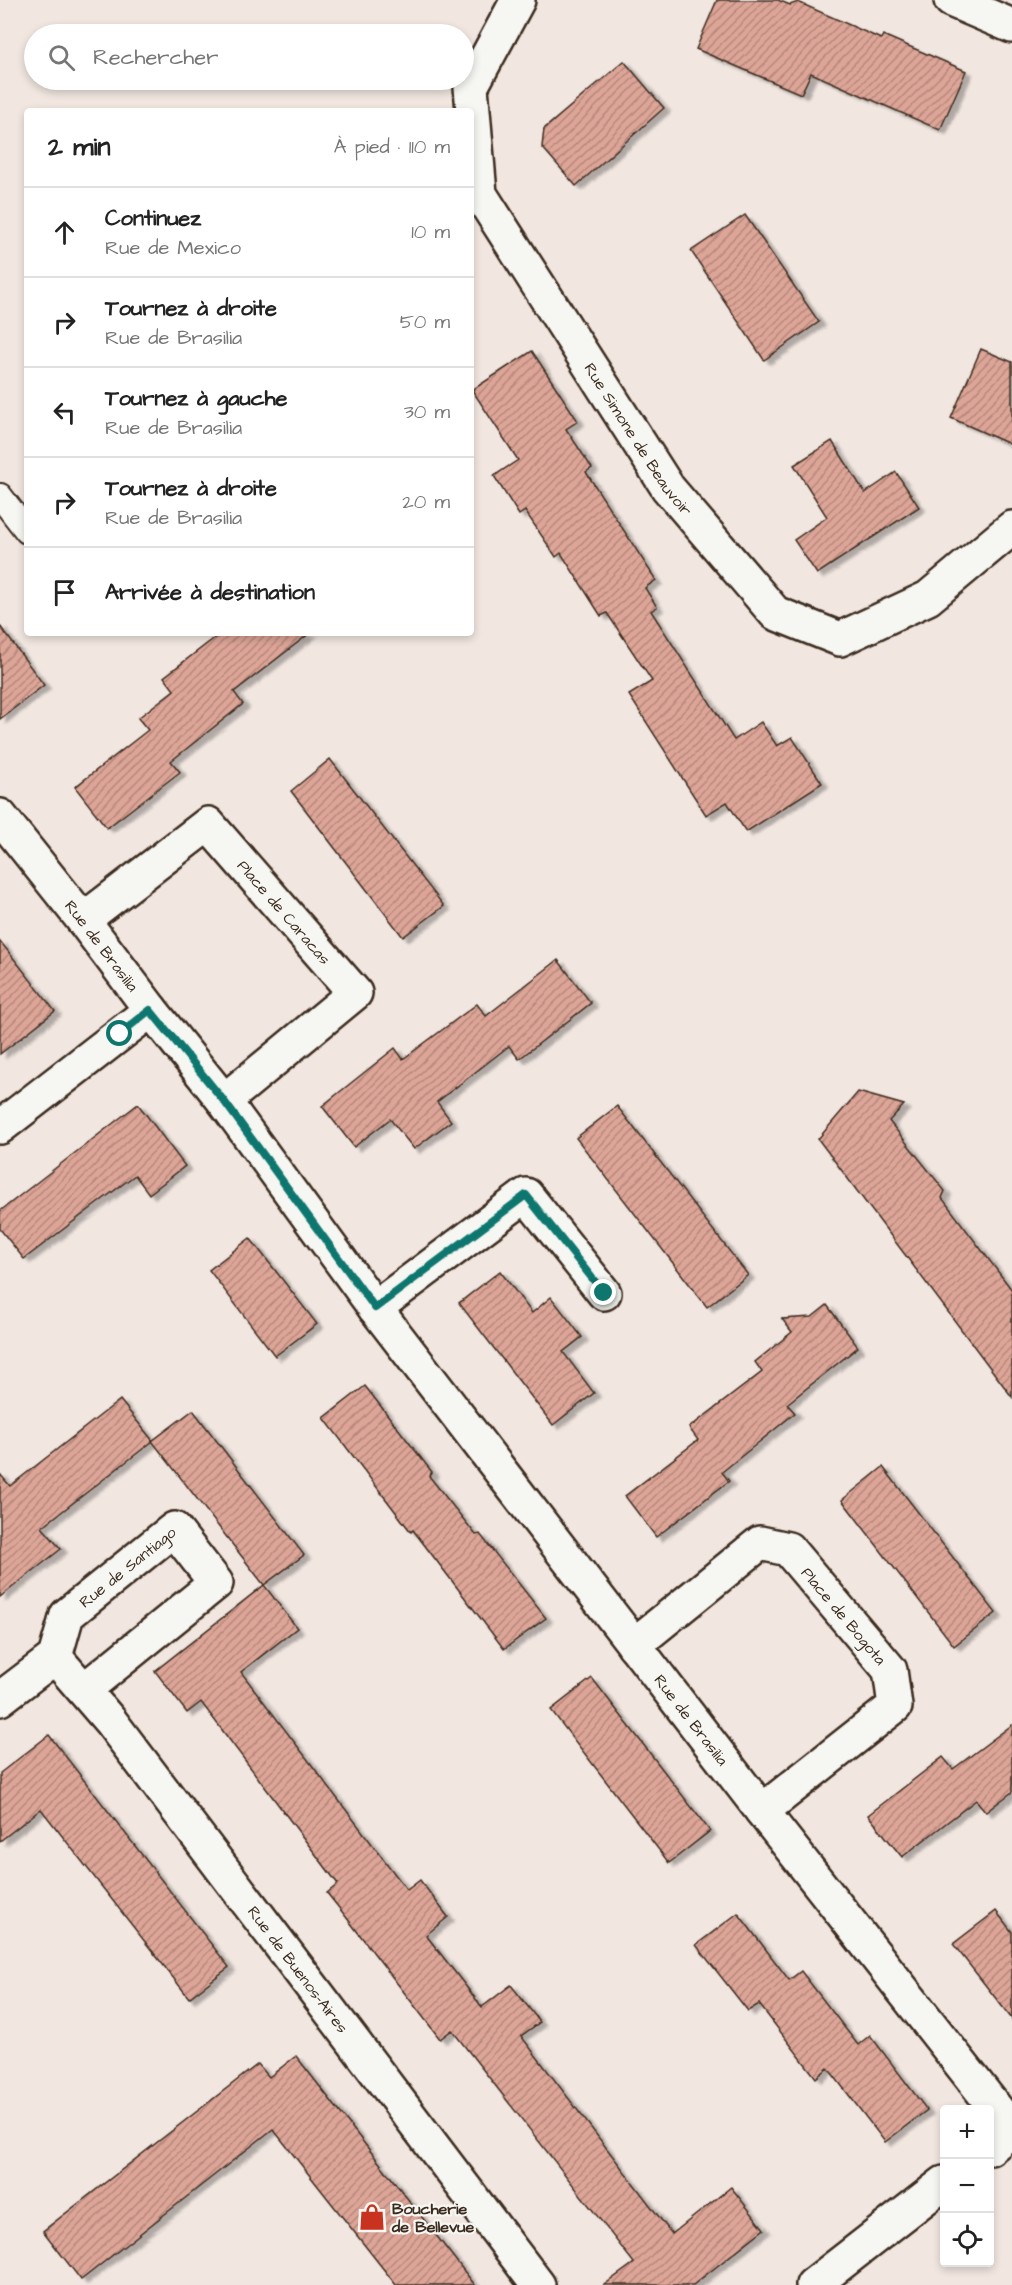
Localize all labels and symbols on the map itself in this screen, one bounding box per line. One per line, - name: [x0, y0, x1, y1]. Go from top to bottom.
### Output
- street label: Rue Simone de Beauvoir: [579, 359, 697, 521]
- street label: Place de Caracas: [232, 855, 335, 970]
- street label: Rue de Brasilia: [59, 896, 143, 996]
- route start: [106, 1020, 132, 1046]
- route end: [590, 1279, 616, 1305]
- street label: Rue de Santiago: [75, 1522, 181, 1613]
- street label: Place de Bogota: [796, 1563, 891, 1670]
- street label: Rue de Brasilia: [649, 1670, 733, 1770]
- street label: Rue de Buenos-Aires: [242, 1902, 353, 2038]
- place label: Boucherie de Bellevue: [391, 2198, 474, 2238]
- shop icon: Boucherie de Bellevue: [357, 2202, 387, 2232]

